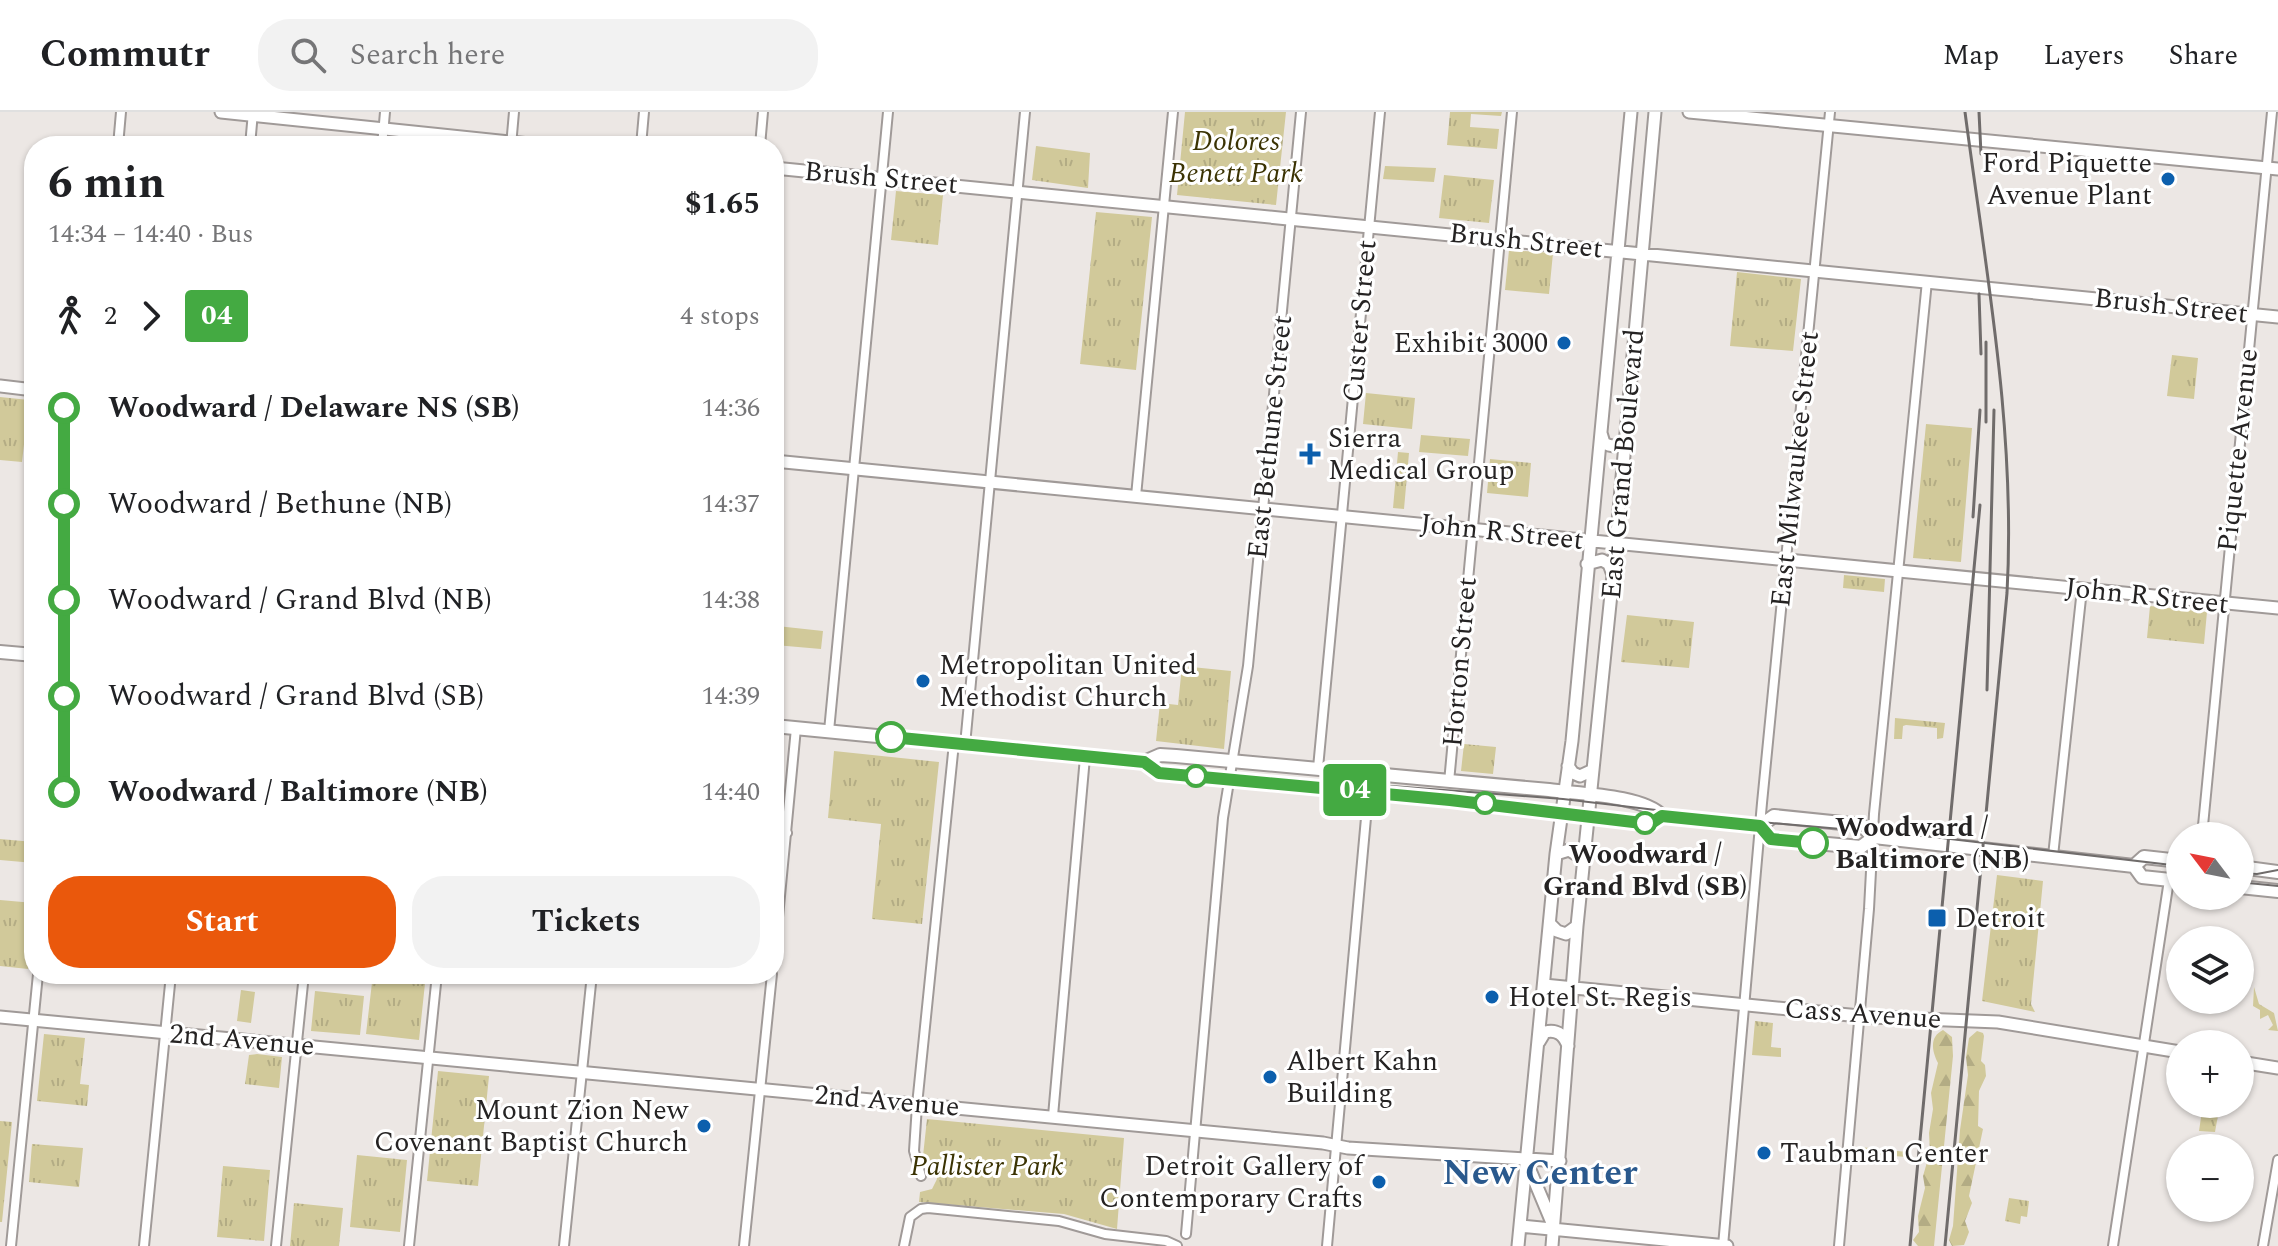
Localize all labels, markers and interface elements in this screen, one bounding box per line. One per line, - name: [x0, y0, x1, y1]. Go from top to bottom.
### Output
- search box: [258, 19, 818, 91]
- text: Commutr: [40, 26, 210, 84]
- text: Search here: [350, 32, 505, 78]
- icon: search: [286, 33, 330, 77]
- text: Map: [1943, 34, 1999, 77]
- text: Layers: [2043, 34, 2125, 77]
- text: Share: [2169, 34, 2238, 77]
- park label: Dolores Benett Park: [1169, 120, 1303, 195]
- place label: Ford Piquette Avenue Plant: [1982, 142, 2152, 217]
- text: 6 min: [48, 150, 165, 217]
- street label: Brush Street: [802, 150, 960, 206]
- marker: Ford Piquette Avenue Plant: [2159, 170, 2177, 188]
- text: $1.65: [685, 181, 760, 227]
- street label: Brush Street: [1447, 212, 1605, 270]
- text: 14:34 – 14:40 · Bus: [48, 214, 253, 254]
- street label: Custer Street: [1331, 238, 1389, 404]
- street label: Brush Street: [2092, 277, 2250, 335]
- icon: walk: [48, 294, 92, 338]
- icon: forward: [129, 294, 173, 338]
- text: 04: [201, 294, 232, 337]
- text: 2: [104, 296, 117, 336]
- text: 4 stops: [680, 296, 760, 336]
- street label: East Bethune Street: [1236, 313, 1304, 561]
- place label: Exhibit 3000: [1394, 322, 1548, 365]
- street label: East Grand Boulevard: [1590, 327, 1656, 601]
- street label: East Milwaukee Street: [1759, 329, 1831, 609]
- marker: Exhibit 3000: [1555, 334, 1573, 352]
- street label: Piquette Avenue: [2206, 346, 2270, 554]
- text: Woodward / Delaware NS (SB): [108, 385, 519, 431]
- text: 14:36: [701, 388, 760, 428]
- place label: Sierra Medical Group: [1328, 417, 1514, 492]
- marker: Sierra Medical Group: [1299, 443, 1321, 465]
- text: Woodward / Bethune (NB): [108, 481, 452, 527]
- text: 14:37: [701, 484, 760, 524]
- street label: John R Street: [1418, 502, 1586, 562]
- street label: John R Street: [2063, 566, 2231, 626]
- street label: Horton Street: [1431, 575, 1489, 749]
- text: Woodward / Grand Blvd (NB): [108, 577, 492, 623]
- text: 14:38: [701, 580, 760, 620]
- place label: Metropolitan United Methodist Church: [939, 644, 1197, 719]
- marker: Metropolitan United Methodist Church: [914, 672, 932, 690]
- text: Woodward / Grand Blvd (SB): [108, 673, 484, 719]
- text: 14:39: [701, 676, 760, 716]
- unlabelled marker: [876, 722, 906, 752]
- line badge: 04: [1319, 764, 1391, 816]
- unlabelled marker: [1185, 765, 1207, 787]
- text: 04: [1339, 768, 1371, 811]
- text: Woodward / Baltimore (NB): [108, 769, 488, 815]
- text: 14:40: [701, 772, 760, 812]
- unlabelled marker: [1474, 792, 1496, 814]
- place label: Woodward / Baltimore (NB): [1835, 806, 2029, 881]
- marker: Woodward / Grand Blvd (SB): [1634, 812, 1656, 834]
- north arrow: [2166, 822, 2254, 910]
- map controls: [2166, 822, 2254, 1222]
- marker: Woodward / Baltimore (NB): [1798, 828, 1828, 858]
- place label: Woodward / Grand Blvd (SB): [1543, 833, 1747, 908]
- button: Start: [48, 876, 396, 968]
- button: Tickets: [412, 876, 760, 968]
- place label: Detroit: [1955, 897, 2045, 940]
- marker: Detroit: [1926, 907, 1948, 929]
- button: layers: [2166, 926, 2254, 1014]
- place label: Hotel St. Regis: [1508, 976, 1692, 1019]
- street label: Cass Avenue: [1783, 987, 1943, 1041]
- marker: Hotel St. Regis: [1483, 988, 1501, 1006]
- street label: 2nd Avenue: [168, 1012, 316, 1068]
- button: +: [2166, 1030, 2254, 1118]
- place label: Albert Kahn Building: [1286, 1040, 1438, 1115]
- marker: Albert Kahn Building: [1261, 1068, 1279, 1086]
- street label: 2nd Avenue: [813, 1073, 961, 1129]
- place label: Mount Zion New Covenant Baptist Church: [374, 1089, 689, 1164]
- marker: Mount Zion New Covenant Baptist Church: [695, 1117, 713, 1135]
- place label: Taubman Center: [1780, 1132, 1989, 1175]
- button: −: [2166, 1134, 2254, 1222]
- marker: Taubman Center: [1755, 1144, 1773, 1162]
- park label: Pallister Park: [910, 1145, 1064, 1188]
- place label: Detroit Gallery of Contemporary Crafts: [1099, 1145, 1365, 1220]
- district label: New Center: [1443, 1146, 1638, 1201]
- marker: Detroit Gallery of Contemporary Crafts: [1370, 1173, 1388, 1191]

